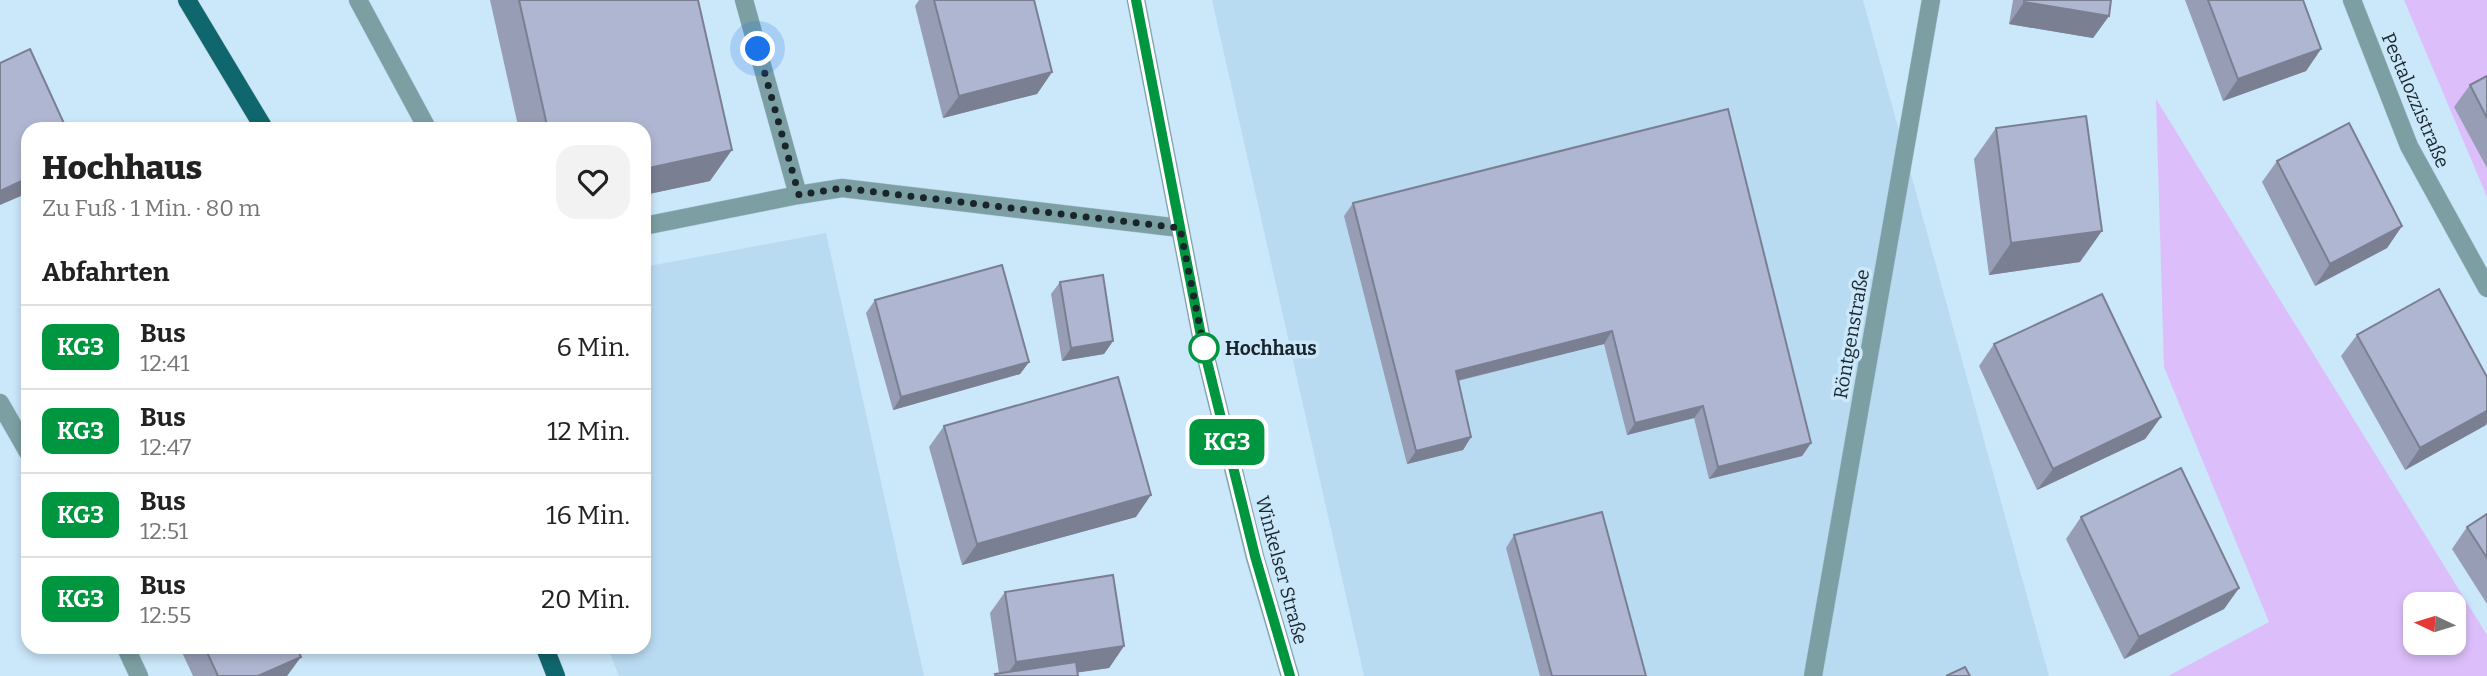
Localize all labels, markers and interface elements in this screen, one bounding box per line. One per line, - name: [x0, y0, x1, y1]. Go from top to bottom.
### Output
- street label: Pestalozzistraße: [2377, 29, 2454, 171]
- your location: [740, 31, 775, 66]
- button: heart: [556, 145, 630, 219]
- text: Hochhaus: [42, 148, 202, 188]
- text: Zu Fuß · 1 Min. · 80 m: [42, 194, 261, 222]
- text: Abfahrten: [42, 257, 169, 288]
- street label: Röntgenstraße: [1829, 267, 1874, 401]
- text: Bus: [140, 318, 186, 349]
- text: 6 Min.: [557, 332, 630, 363]
- text: KG3: [57, 333, 104, 361]
- marker: Hochhaus: [1189, 333, 1219, 363]
- place label: Hochhaus: [1225, 337, 1317, 360]
- text: 12:41: [140, 349, 189, 377]
- text: Bus: [140, 402, 186, 433]
- text: 12 Min.: [547, 416, 630, 447]
- text: KG3: [57, 417, 104, 445]
- line badge: KG3: [1187, 419, 1267, 465]
- text: KG3: [1203, 428, 1251, 456]
- text: 12:47: [140, 433, 191, 461]
- text: Bus: [140, 486, 186, 517]
- street label: Winkelser Straße: [1251, 493, 1312, 647]
- text: 16 Min.: [546, 500, 630, 531]
- text: KG3: [57, 501, 104, 529]
- text: 12:51: [140, 517, 188, 545]
- text: Bus: [140, 570, 186, 601]
- text: 20 Min.: [541, 584, 630, 615]
- text: KG3: [57, 585, 104, 613]
- north arrow: [2403, 592, 2466, 654]
- map controls: [2403, 592, 2466, 655]
- text: 12:55: [140, 601, 191, 629]

